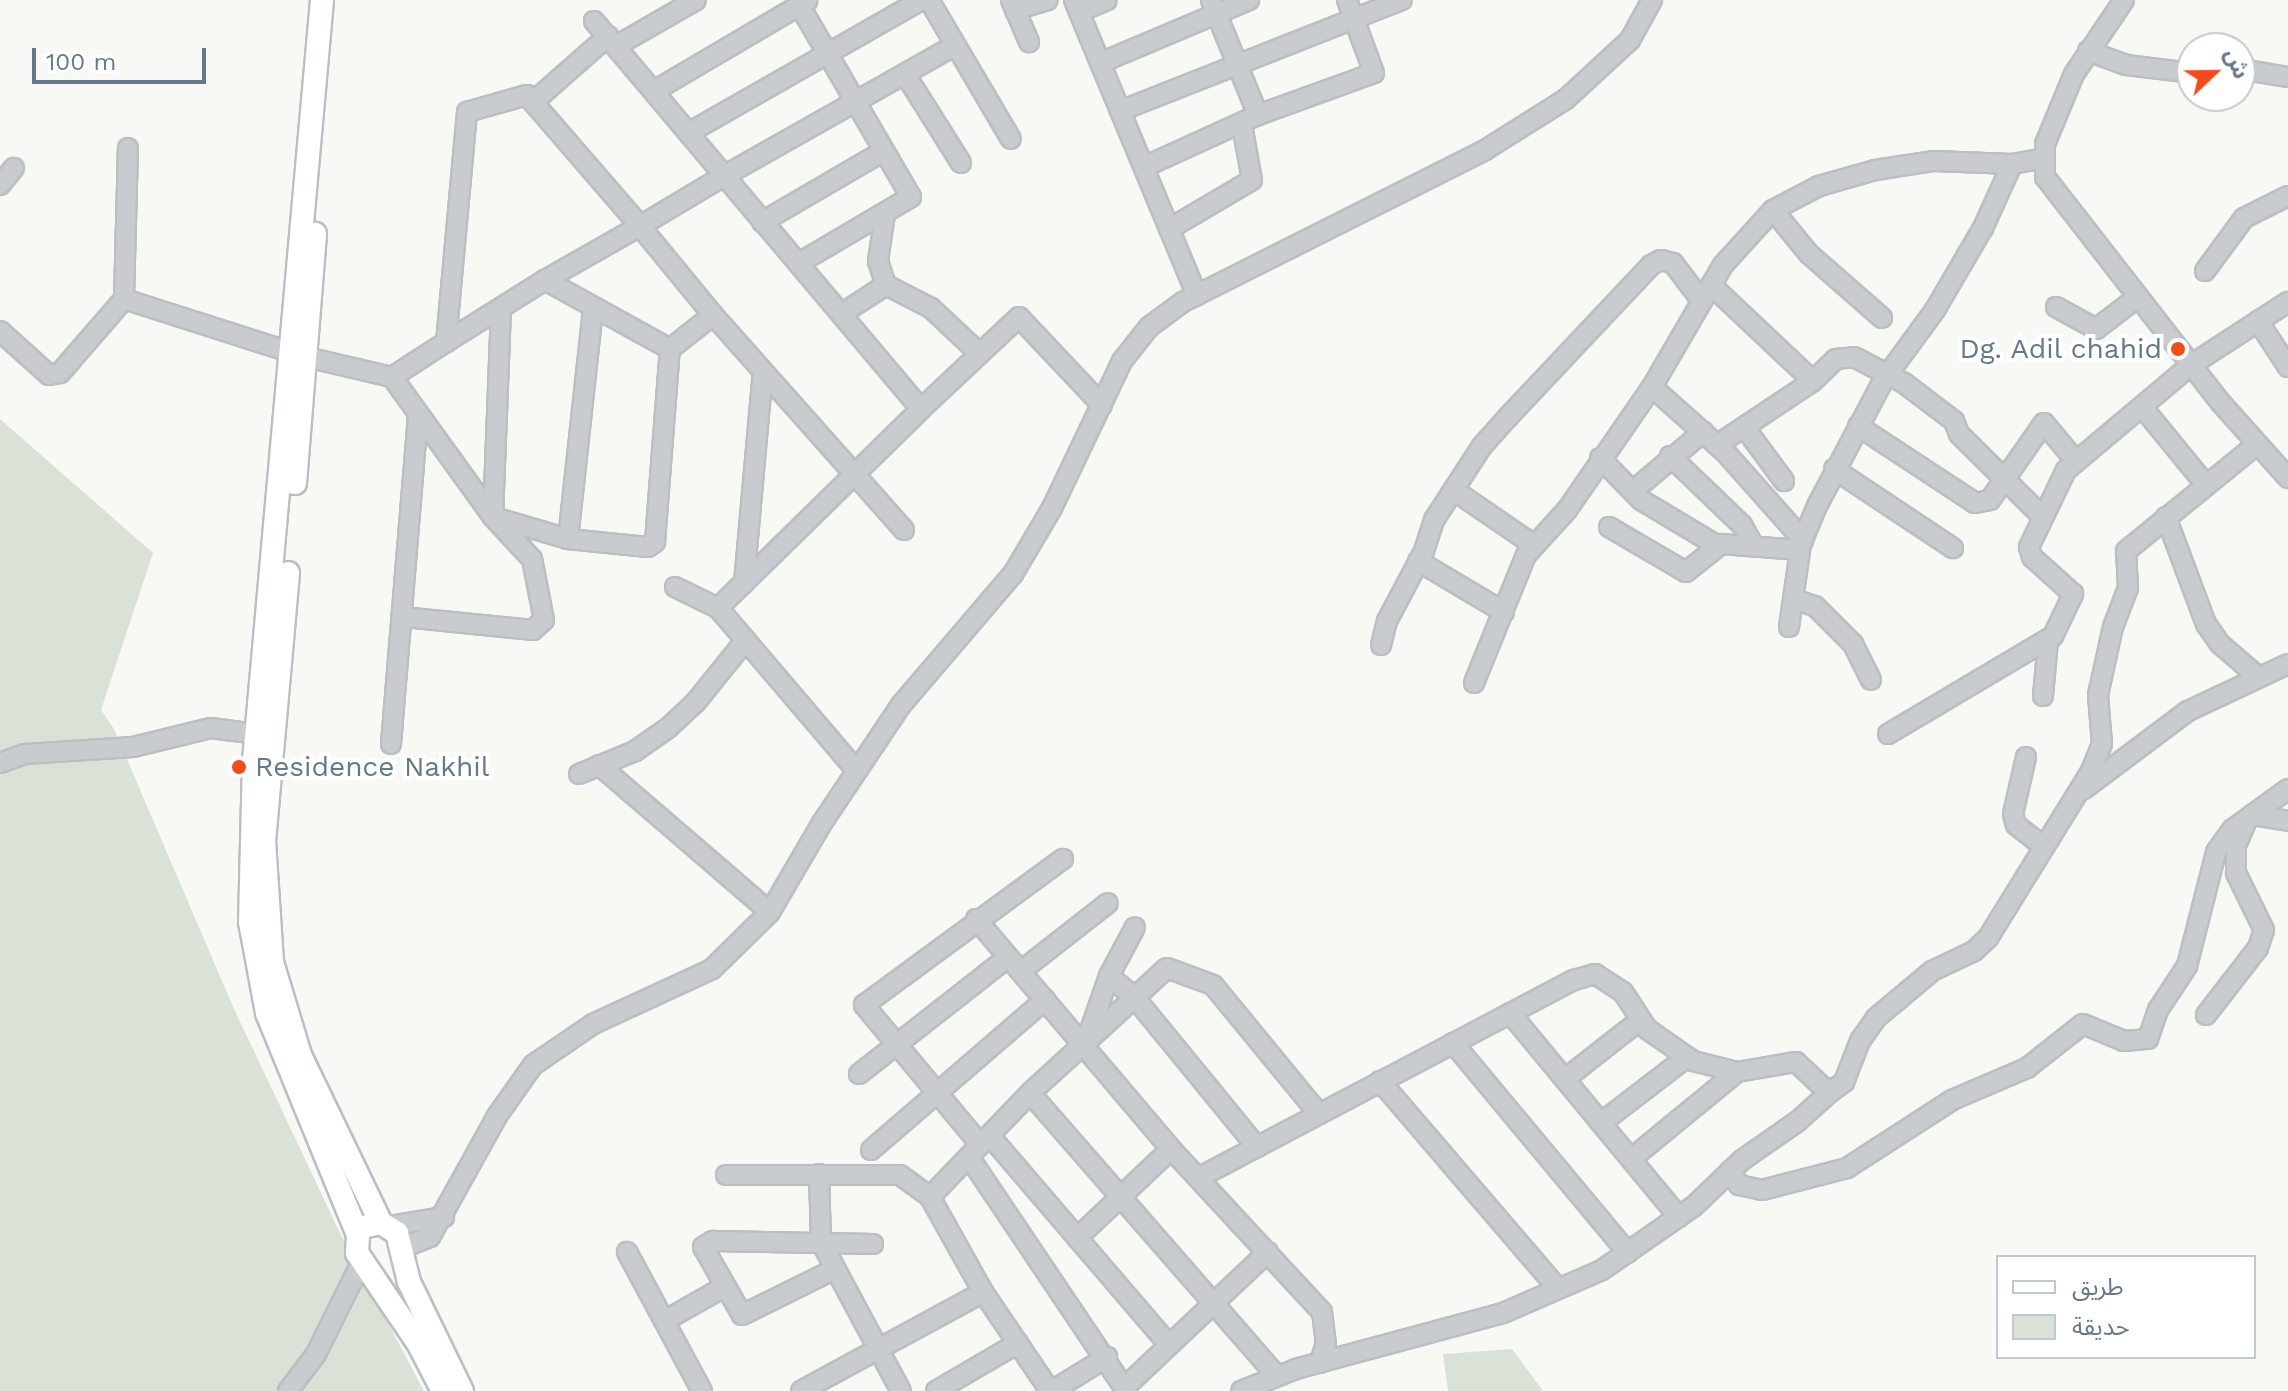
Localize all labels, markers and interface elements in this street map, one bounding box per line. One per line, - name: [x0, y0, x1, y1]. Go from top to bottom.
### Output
- scale bar: [36, 32, 210, 82]
- north arrow: [2176, 32, 2256, 112]
- text: ش: [2220, 45, 2254, 82]
- text: 100 m: [46, 48, 116, 76]
- place label: Dg. Adil chahid: [1957, 332, 2162, 366]
- marker: Dg. Adil chahid: [2169, 340, 2187, 358]
- place label: Residence Nakhil: [255, 750, 489, 784]
- marker: Residence Nakhil: [230, 758, 248, 776]
- legend: [1996, 1255, 2256, 1359]
- text: طريق: [2072, 1273, 2124, 1301]
- text: حديقة: [2072, 1313, 2130, 1341]

